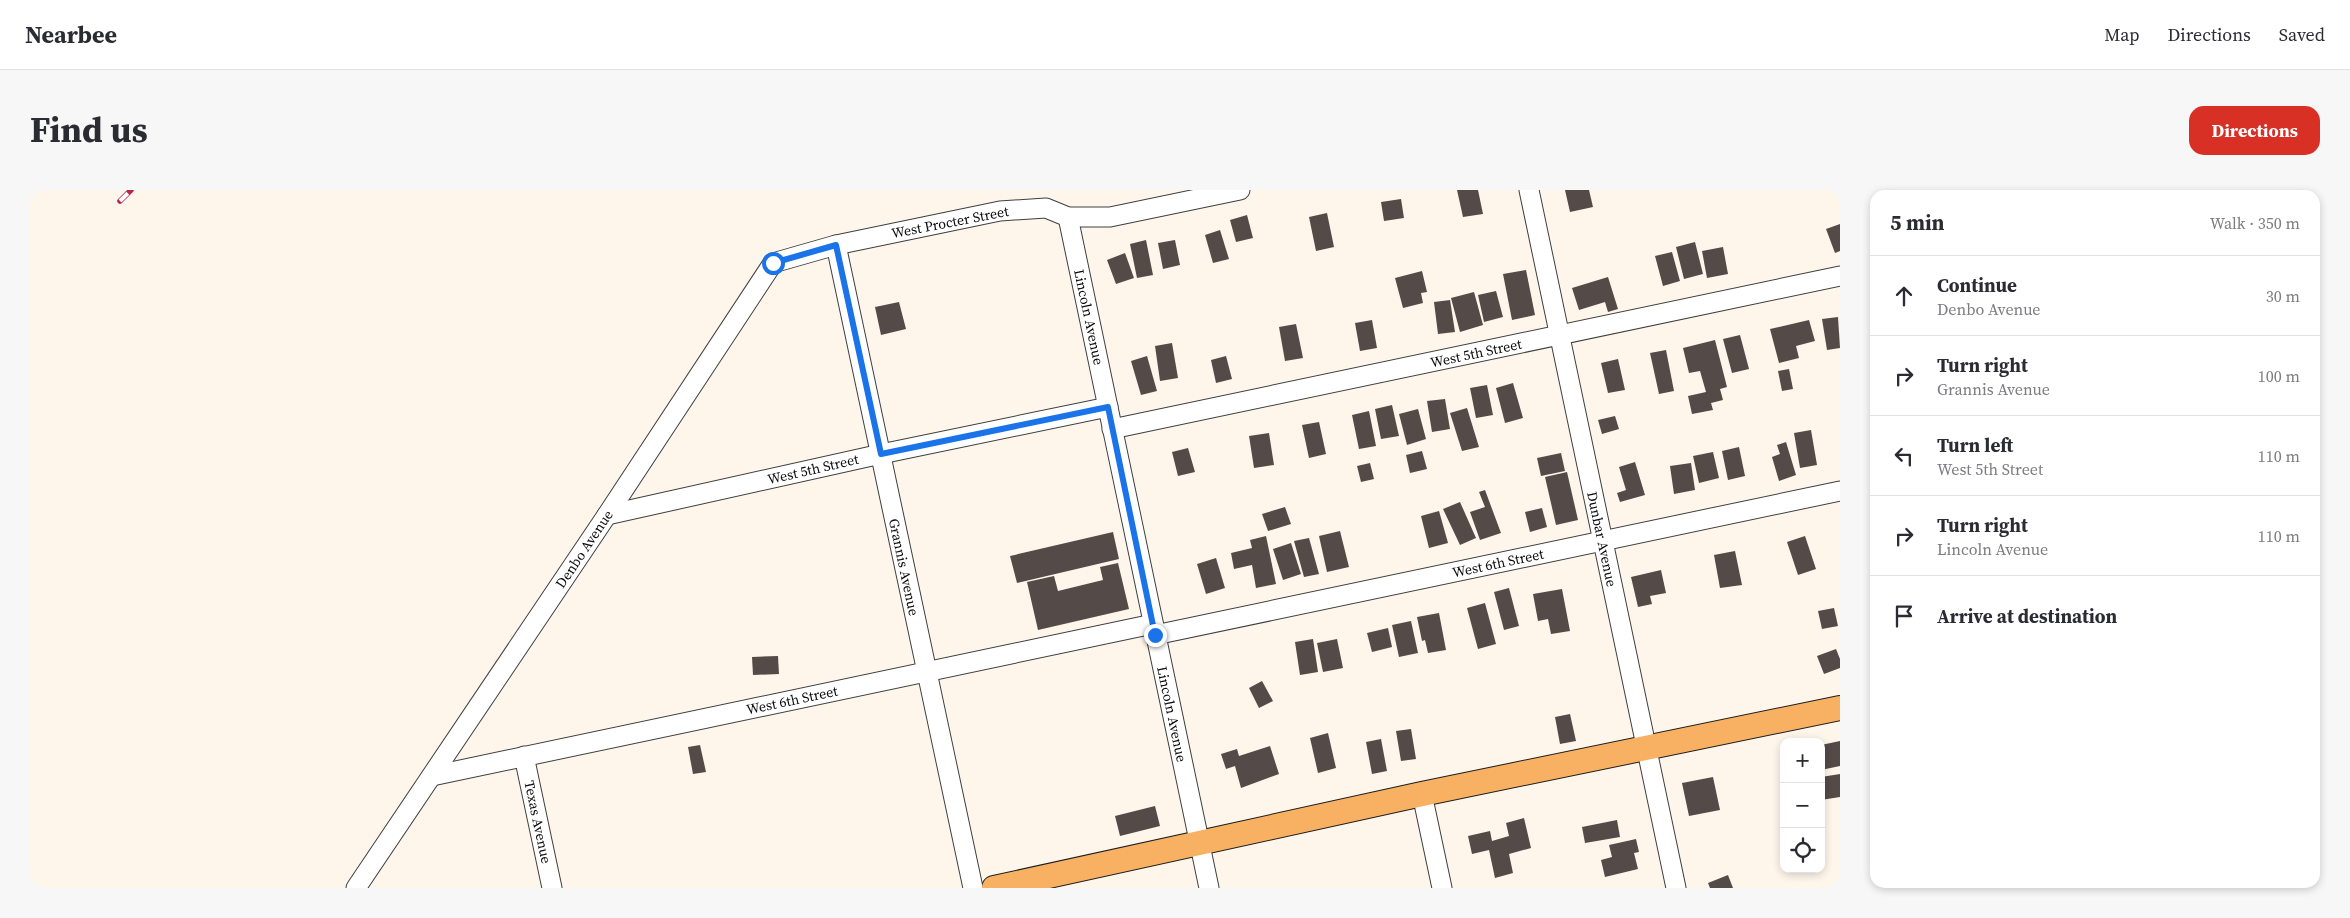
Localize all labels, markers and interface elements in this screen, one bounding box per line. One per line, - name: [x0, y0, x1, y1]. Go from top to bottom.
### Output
- text: Nearbee: [25, 18, 117, 51]
- text: Map: [2104, 22, 2140, 47]
- text: Directions: [2168, 22, 2251, 47]
- text: Saved: [2279, 22, 2325, 47]
- text: Find us: [30, 106, 148, 154]
- button: Directions: [2189, 106, 2320, 155]
- street label: West Procter Street: [890, 201, 1011, 243]
- text: 5 min: [1890, 208, 1945, 237]
- text: Walk · 350 m: [2210, 212, 2300, 234]
- route start: [762, 252, 785, 275]
- street label: Lincoln Avenue: [1069, 267, 1109, 367]
- text: Continue: [1937, 272, 2017, 298]
- icon: ahead: [1890, 282, 1918, 310]
- text: 30 m: [2266, 285, 2300, 307]
- text: Denbo Avenue: [1937, 298, 2041, 320]
- street label: West 5th Street: [1428, 333, 1524, 372]
- text: Turn right: [1937, 352, 2028, 378]
- icon: right: [1890, 362, 1918, 390]
- text: 100 m: [2258, 365, 2300, 387]
- text: Grannis Avenue: [1937, 378, 2050, 400]
- text: Turn left: [1937, 432, 2013, 458]
- icon: left: [1890, 442, 1918, 470]
- text: 110 m: [2258, 445, 2300, 467]
- street label: West 5th Street: [765, 449, 861, 489]
- text: West 5th Street: [1937, 458, 2043, 480]
- street label: Dunbar Avenue: [1582, 490, 1622, 588]
- street label: Denbo Avenue: [550, 506, 618, 592]
- text: Turn right: [1937, 512, 2028, 538]
- street label: Grannis Avenue: [884, 517, 924, 617]
- icon: right: [1890, 522, 1918, 550]
- text: 110 m: [2258, 525, 2300, 547]
- text: Lincoln Avenue: [1937, 538, 2048, 560]
- street label: West 6th Street: [1450, 543, 1546, 582]
- icon: arrive: [1890, 602, 1918, 630]
- text: Arrive at destination: [1937, 603, 2117, 629]
- route end: [1144, 624, 1167, 647]
- street label: Lincoln Avenue: [1152, 664, 1192, 764]
- street label: West 6th Street: [744, 680, 840, 719]
- map controls: [1780, 738, 1825, 873]
- button: +: [1780, 738, 1825, 783]
- street label: Texas Avenue: [519, 779, 557, 865]
- button: −: [1780, 783, 1825, 828]
- button: locate: [1780, 828, 1825, 873]

